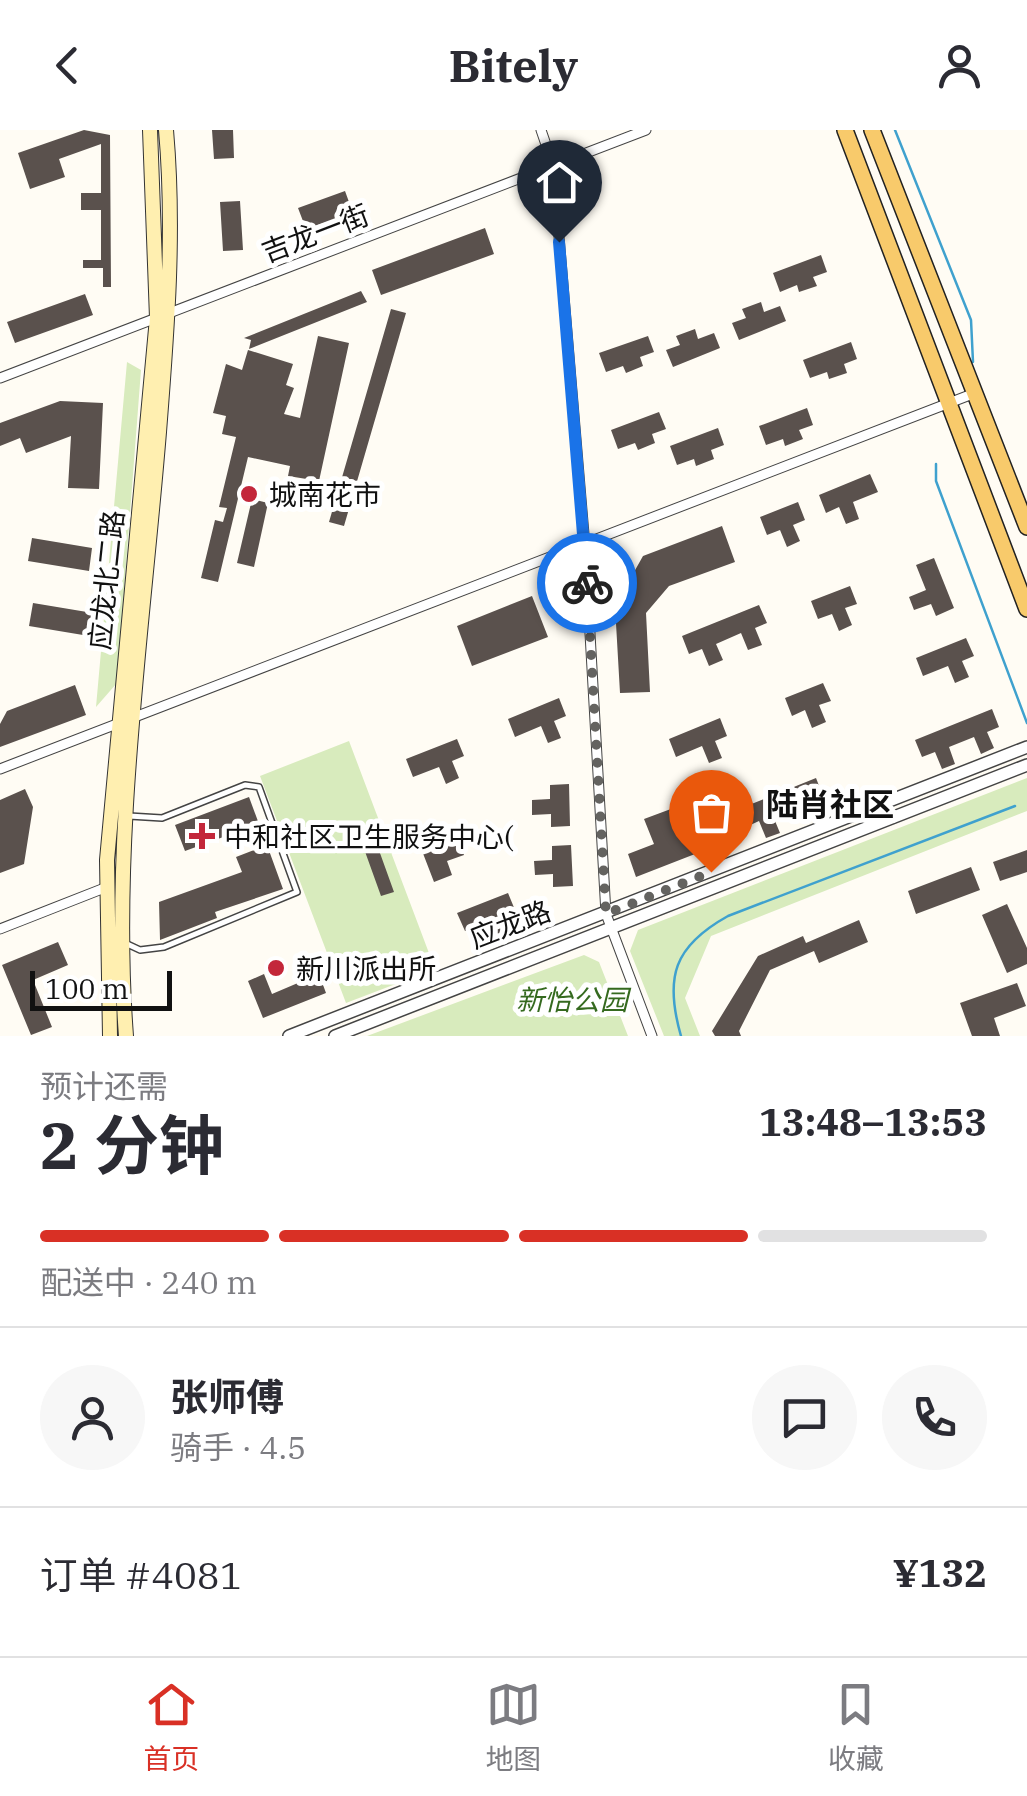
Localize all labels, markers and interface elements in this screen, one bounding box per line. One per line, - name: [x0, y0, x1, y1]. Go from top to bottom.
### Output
- text: Bitely: [449, 36, 578, 94]
- icon: back: [40, 38, 95, 93]
- icon: person: [932, 38, 987, 93]
- pin: [517, 140, 602, 243]
- icon: home: [532, 155, 587, 210]
- street label: 吉龙一街: [256, 196, 374, 270]
- place label: 城南花市: [269, 476, 381, 513]
- marker: 城南花市: [238, 483, 260, 505]
- street label: 应龙北二路: [80, 508, 132, 652]
- courier: [537, 533, 637, 633]
- icon: bike: [560, 556, 615, 611]
- pin: [669, 770, 754, 873]
- district label: 陆肖社区: [766, 783, 894, 825]
- icon: bag: [684, 785, 739, 840]
- place label: 中和社区卫生服务中心(: [224, 818, 514, 855]
- marker: 中和社区卫生服务中心(: [189, 823, 215, 849]
- street label: 应龙路: [464, 892, 556, 956]
- place label: 新川派出所: [296, 950, 436, 987]
- marker: 新川派出所: [265, 957, 287, 979]
- scale bar: [30, 966, 172, 1010]
- text: 100 m: [45, 970, 129, 1007]
- park label: 新怡公园: [516, 981, 632, 1018]
- text: 预计还需: [40, 1065, 168, 1107]
- text: 13:48–13:53: [759, 1097, 987, 1146]
- text: 2 分钟: [40, 1102, 224, 1187]
- text: 配送中 · 240 m: [40, 1261, 257, 1303]
- button: person: [40, 1365, 145, 1470]
- button: chat: [752, 1365, 857, 1470]
- button: phone: [882, 1365, 987, 1470]
- text: 张师傅: [170, 1372, 284, 1421]
- text: 骑手 · 4.5: [170, 1426, 306, 1468]
- text: ¥132: [893, 1548, 987, 1597]
- text: 订单 #4081: [40, 1550, 242, 1599]
- tab: 首页: [143, 1677, 199, 1777]
- tab: 地图: [485, 1677, 542, 1777]
- tab: 收藏: [828, 1677, 884, 1777]

